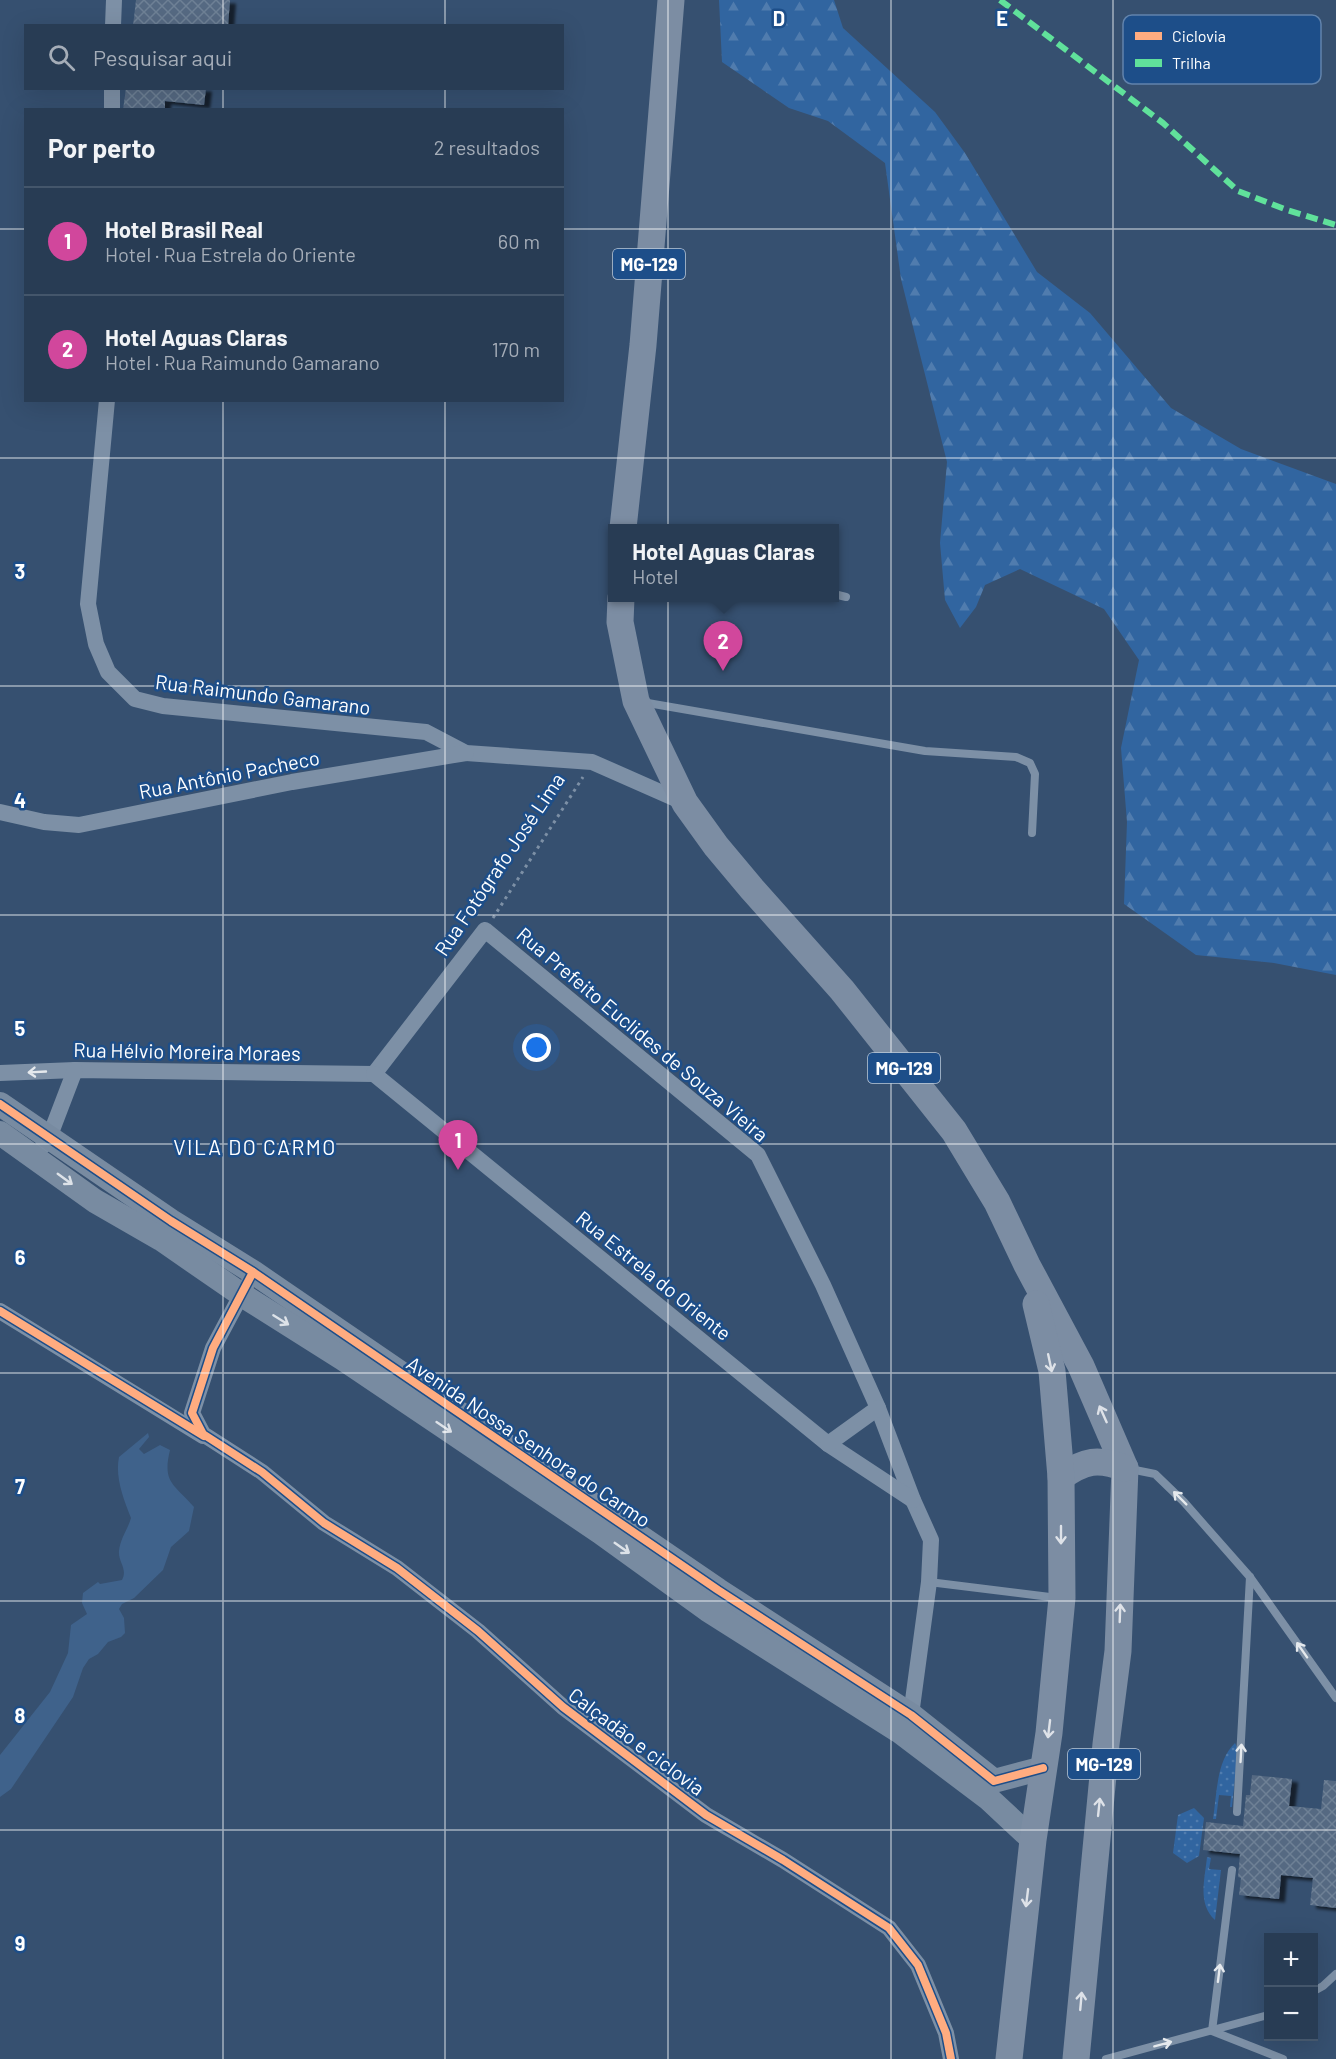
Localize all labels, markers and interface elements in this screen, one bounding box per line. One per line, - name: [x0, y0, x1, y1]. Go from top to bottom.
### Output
- text: D: [773, 6, 785, 30]
- text: E: [996, 6, 1008, 30]
- legend: [1123, 15, 1321, 84]
- search box: [24, 24, 564, 90]
- text: Ciclovia: [1172, 26, 1226, 45]
- icon: search: [45, 41, 78, 74]
- text: Pesquisar aqui: [93, 44, 232, 70]
- text: Trilha: [1172, 53, 1211, 72]
- text: Por perto: [48, 132, 156, 163]
- text: 2 resultados: [434, 135, 540, 159]
- text: Hotel Brasil Real: [105, 216, 263, 242]
- text: 1: [64, 229, 71, 253]
- text: 60 m: [498, 229, 540, 253]
- text: Hotel · Rua Estrela do Oriente: [105, 242, 356, 266]
- road number: MG-129: [613, 249, 685, 279]
- text: Hotel Aguas Claras: [105, 324, 288, 350]
- text: 2: [62, 337, 73, 361]
- text: 170 m: [492, 337, 540, 361]
- text: Hotel · Rua Raimundo Gamarano: [105, 350, 380, 374]
- popup: [608, 524, 839, 602]
- text: Hotel Aguas Claras: [632, 538, 815, 564]
- text: 3: [15, 559, 25, 583]
- text: Hotel: [632, 564, 678, 588]
- pin: 2: [704, 622, 742, 671]
- street label: Rua Raimundo Gamarano: [154, 669, 372, 719]
- street label: Rua Antônio Pacheco: [137, 745, 321, 803]
- street label: Rua Fotógrafo José Lima: [429, 768, 569, 960]
- text: 4: [14, 788, 26, 812]
- street label: Rua Prefeito Euclides de Souza Vieira: [512, 922, 774, 1146]
- text: 5: [15, 1016, 26, 1040]
- your location: [522, 1033, 551, 1062]
- street label: Rua Hélvio Moreira Moraes: [73, 1037, 301, 1065]
- road number: MG-129: [868, 1053, 940, 1083]
- one-way arrow: [28, 1066, 48, 1077]
- pin: 1: [438, 1120, 478, 1170]
- district label: VILA DO CARMO: [173, 1134, 337, 1159]
- one-way arrow: [56, 1173, 72, 1185]
- street label: Rua Estrela do Oriente: [572, 1205, 736, 1345]
- text: 6: [15, 1245, 26, 1269]
- one-way arrow: [272, 1314, 289, 1326]
- street label: Avenida Nossa Senhora do Carmo: [403, 1350, 655, 1532]
- one-way arrow: [1045, 1353, 1056, 1372]
- one-way arrow: [1097, 1406, 1108, 1424]
- one-way arrow: [435, 1421, 452, 1433]
- text: 7: [15, 1474, 25, 1498]
- one-way arrow: [1173, 1491, 1188, 1506]
- one-way arrow: [1055, 1525, 1067, 1545]
- one-way arrow: [614, 1542, 630, 1555]
- one-way arrow: [1114, 1603, 1125, 1623]
- one-way arrow: [1296, 1643, 1308, 1659]
- street label: Calçadão e ciclovia: [564, 1682, 710, 1800]
- text: 8: [15, 1703, 26, 1727]
- one-way arrow: [1043, 1719, 1054, 1739]
- one-way arrow: [1235, 1744, 1246, 1764]
- road number: MG-129: [1068, 1749, 1140, 1779]
- one-way arrow: [1094, 1797, 1105, 1817]
- one-way arrow: [1021, 1888, 1032, 1908]
- text: 9: [15, 1931, 25, 1955]
- map controls: [1264, 1933, 1318, 2041]
- button: +: [1264, 1933, 1318, 1987]
- one-way arrow: [1214, 1963, 1225, 1983]
- button: −: [1264, 1987, 1318, 2041]
- one-way arrow: [1076, 1991, 1087, 2011]
- one-way arrow: [1153, 2037, 1172, 2049]

